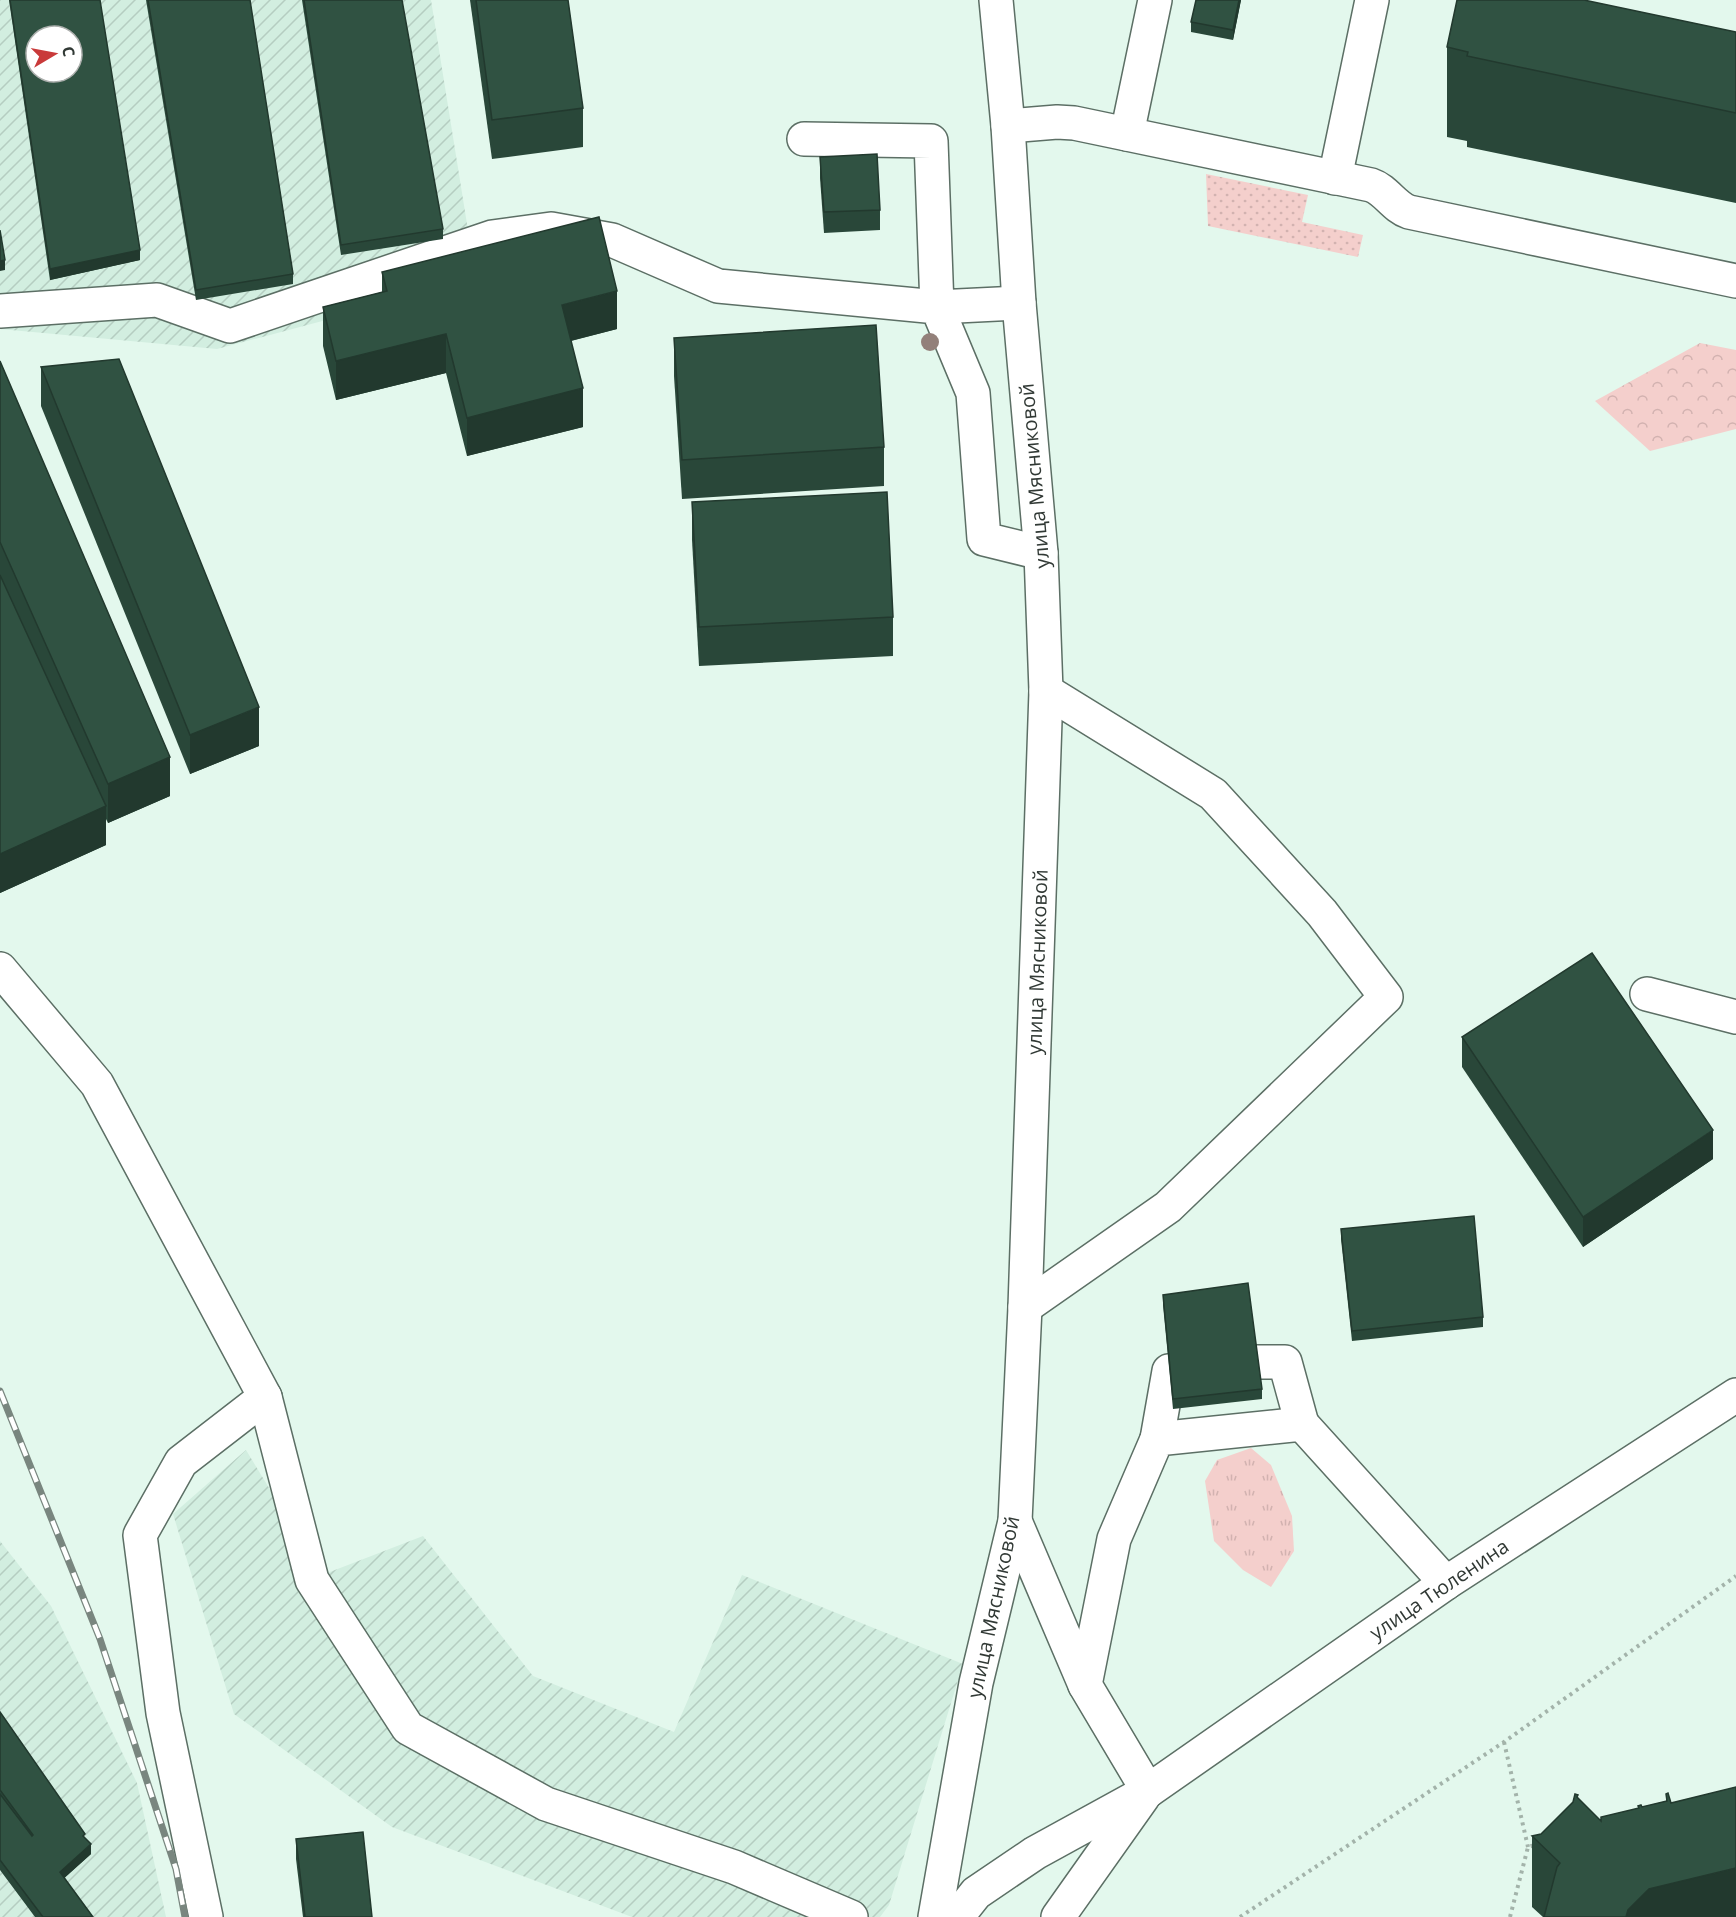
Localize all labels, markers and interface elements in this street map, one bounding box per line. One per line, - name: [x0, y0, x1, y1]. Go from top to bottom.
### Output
- north arrow: [24, 24, 84, 84]
- text: С: [57, 44, 80, 58]
- street label: улица Мясниковой: [1012, 382, 1056, 570]
- street label: улица Мясниковой: [1020, 869, 1054, 1055]
- street label: улица Мясниковой: [960, 1513, 1026, 1701]
- street label: улица Тюленина: [1364, 1532, 1514, 1646]

